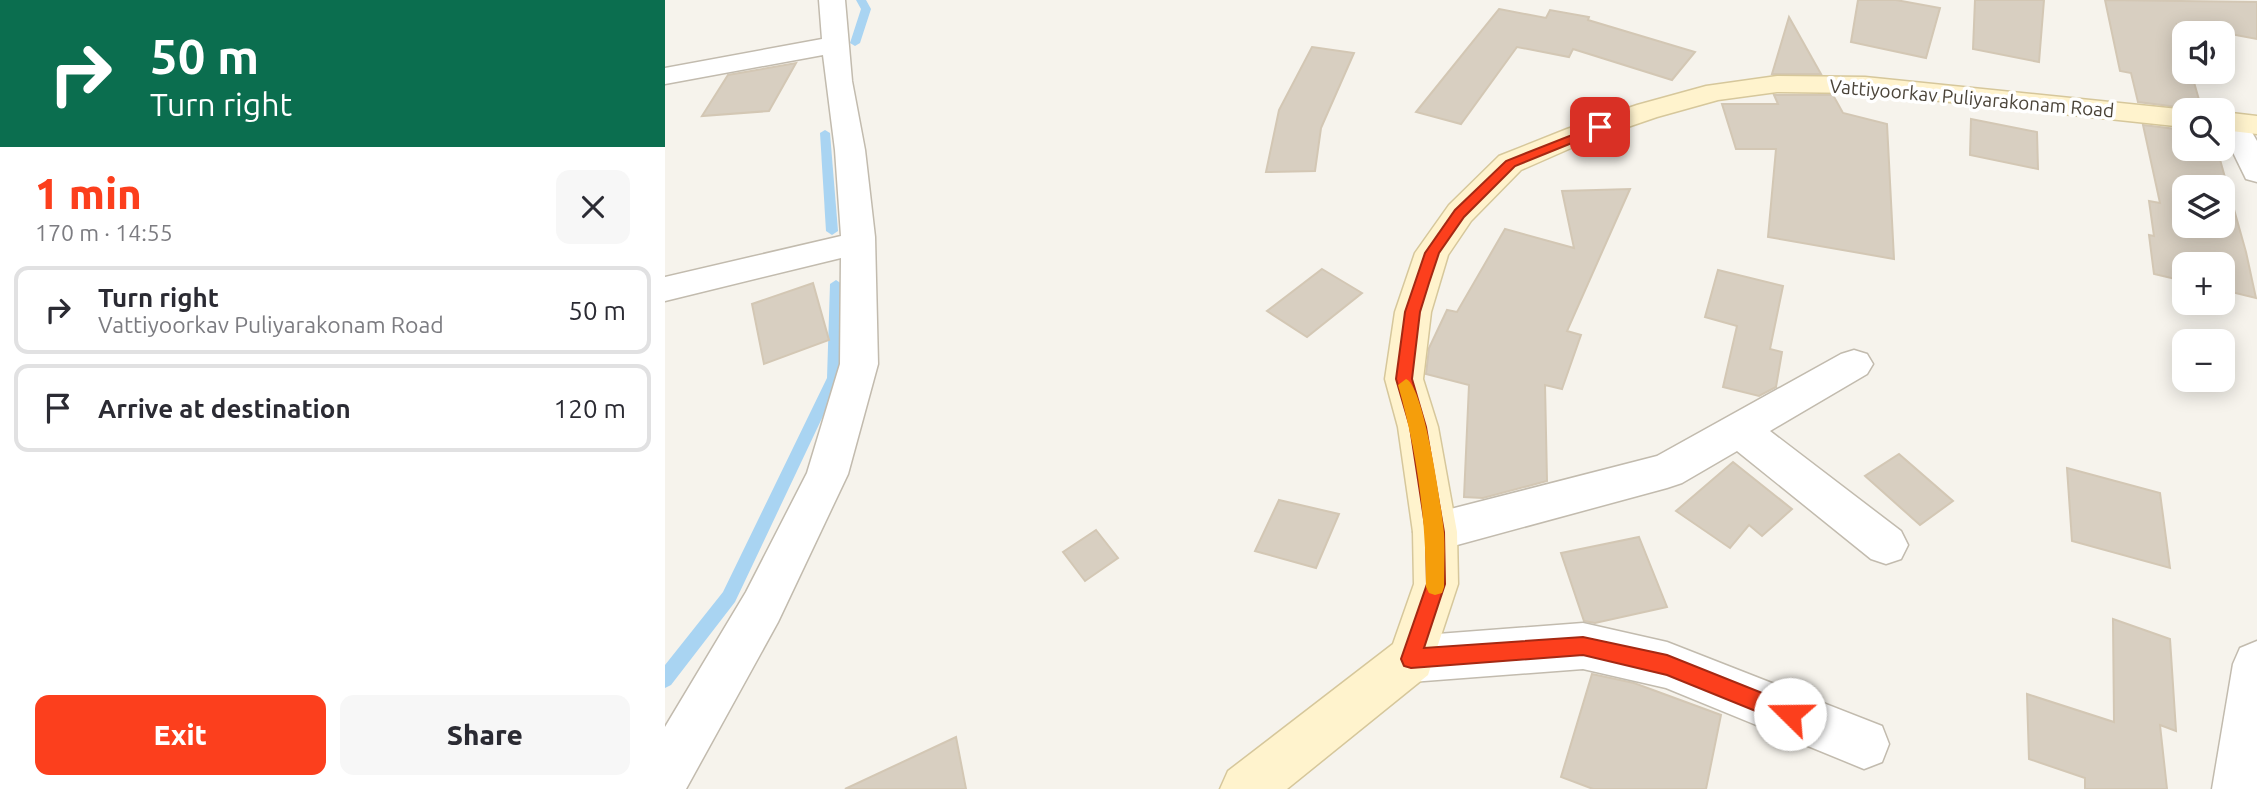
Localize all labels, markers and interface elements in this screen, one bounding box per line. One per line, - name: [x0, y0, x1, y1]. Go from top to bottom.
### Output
- map controls: [2172, 21, 2235, 392]
- button: sound: [2172, 21, 2235, 84]
- icon: right: [35, 28, 126, 119]
- text: 50 m: [150, 28, 259, 83]
- street label: Vattiyoorkav Puliyarakonam Road: [1829, 75, 2115, 121]
- text: Turn right: [150, 86, 292, 122]
- pin: [1570, 97, 1630, 157]
- button: search: [2172, 98, 2235, 161]
- icon: arrive: [1581, 108, 1619, 146]
- text: 1 min: [35, 170, 142, 217]
- button: close: [556, 170, 630, 244]
- button: layers: [2172, 175, 2235, 238]
- text: 170 m · 14:55: [35, 220, 173, 245]
- button: +: [2172, 252, 2235, 315]
- text: Turn right: [98, 283, 219, 312]
- icon: right: [39, 291, 77, 329]
- text: 50 m: [568, 296, 626, 325]
- text: Vattiyoorkav Puliyarakonam Road: [98, 312, 444, 337]
- button: −: [2172, 329, 2235, 392]
- icon: arrive: [39, 389, 77, 427]
- text: Arrive at destination: [98, 394, 351, 423]
- text: 120 m: [554, 394, 626, 423]
- position arrow: [1753, 677, 1827, 751]
- button: Exit: [35, 695, 326, 775]
- button: Share: [340, 695, 630, 775]

